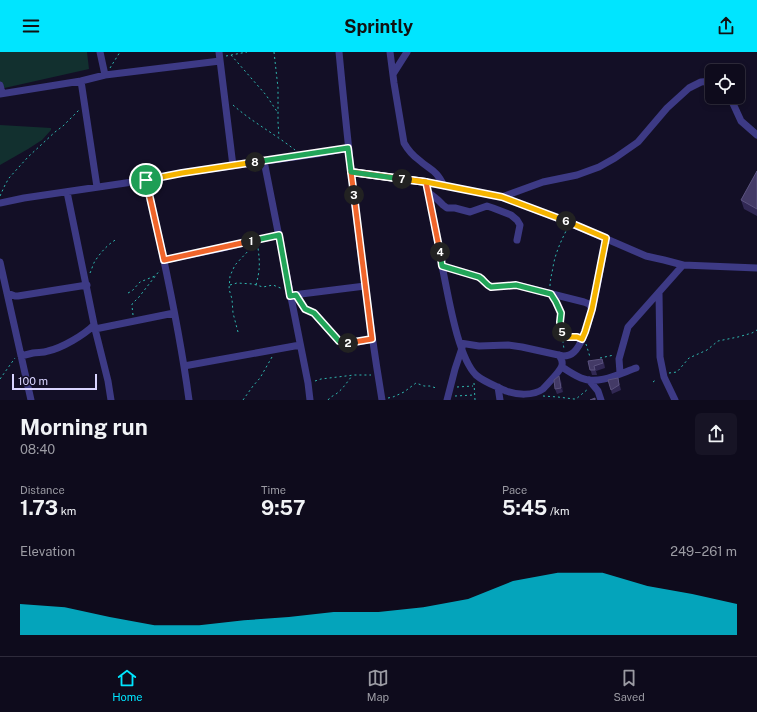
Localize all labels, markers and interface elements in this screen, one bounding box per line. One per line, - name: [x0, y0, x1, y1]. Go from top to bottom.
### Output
- icon: menu: [20, 15, 42, 37]
- icon: share: [715, 15, 737, 37]
- text: Sprintly: [344, 16, 413, 37]
- map controls: [705, 64, 745, 104]
- button: locate: [705, 64, 745, 104]
- pin: 8: [245, 152, 265, 172]
- text: 8: [251, 156, 259, 168]
- pin: [129, 163, 163, 197]
- icon: arrive: [135, 169, 157, 191]
- pin: 7: [392, 169, 412, 189]
- text: 7: [399, 173, 405, 185]
- pin: 3: [344, 185, 364, 205]
- text: 3: [350, 189, 358, 201]
- pin: 6: [556, 211, 576, 231]
- text: 6: [562, 215, 570, 227]
- pin: 1: [241, 231, 261, 251]
- text: 1: [249, 235, 253, 247]
- pin: 4: [430, 242, 450, 262]
- text: 4: [436, 246, 444, 258]
- pin: 5: [552, 322, 572, 342]
- text: 5: [558, 326, 566, 338]
- pin: 2: [338, 333, 358, 353]
- text: 2: [345, 337, 352, 349]
- scale bar: [12, 372, 97, 391]
- text: 100 m: [18, 375, 48, 387]
- button: share: [695, 413, 737, 455]
- text: Morning run: [20, 414, 148, 440]
- text: 08:40: [20, 442, 55, 457]
- text: Distance: [20, 484, 65, 496]
- text: Time: [261, 484, 286, 496]
- text: Pace: [502, 484, 527, 496]
- text: 1.73: [20, 496, 58, 520]
- text: 9:57: [261, 496, 306, 520]
- text: 5:45: [502, 496, 547, 520]
- text: km: [58, 505, 76, 517]
- text: /km: [547, 505, 569, 517]
- text: Elevation: [20, 544, 75, 559]
- text: 249–261 m: [670, 544, 737, 559]
- tab: Home: [112, 667, 142, 703]
- tab: Map: [367, 667, 389, 703]
- tab: Saved: [613, 667, 645, 703]

